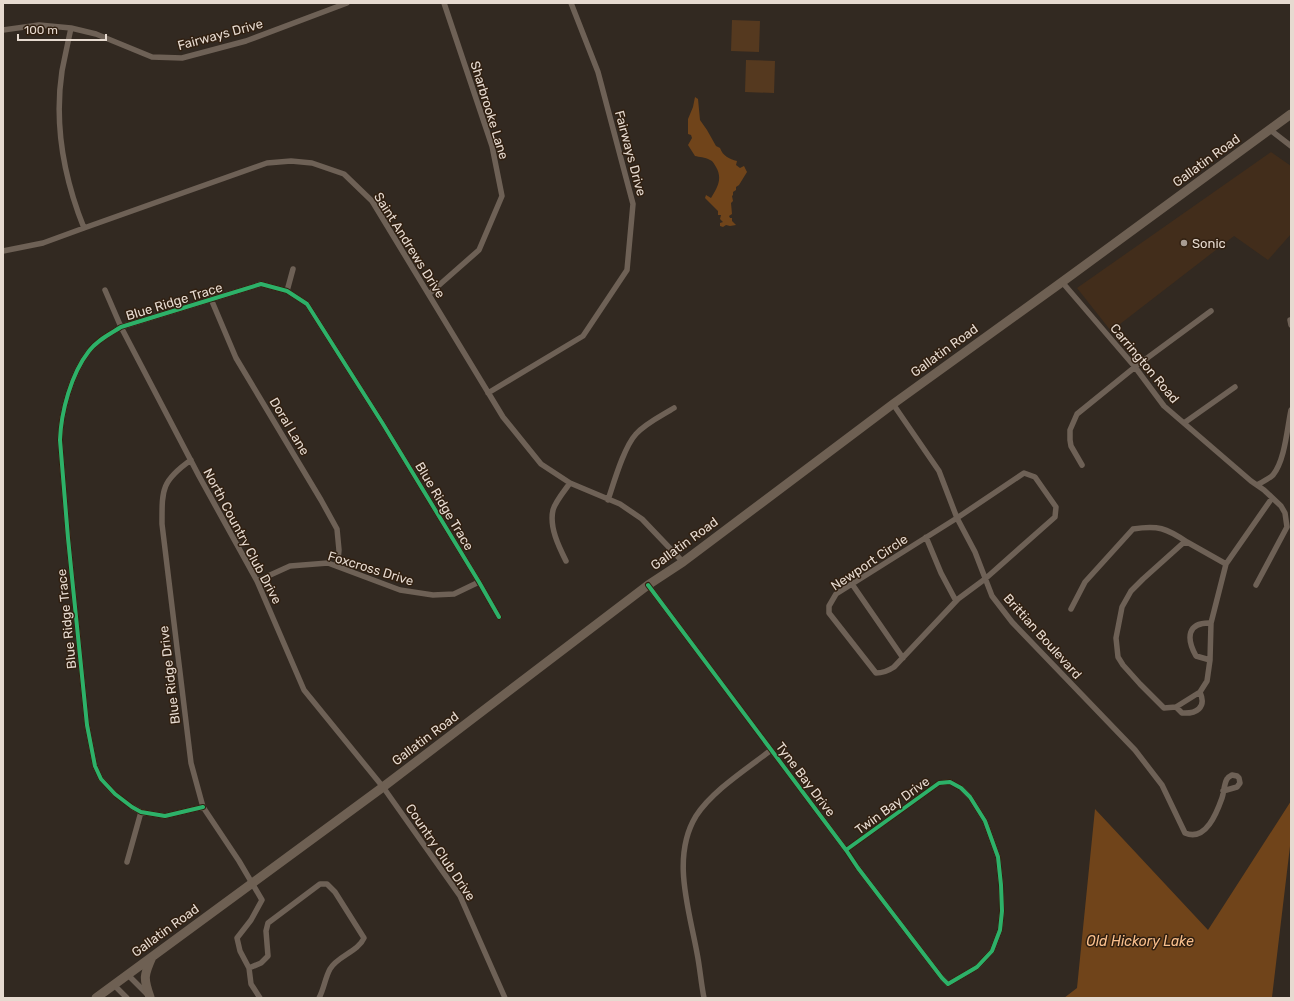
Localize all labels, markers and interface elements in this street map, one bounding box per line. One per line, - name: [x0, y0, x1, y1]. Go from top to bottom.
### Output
- scale bar: [18, 16, 106, 42]
- street label: Fairways Drive: [176, 16, 264, 53]
- text: 100 m: [24, 23, 58, 37]
- street label: Sharbrooke Lane: [467, 59, 512, 161]
- street label: Fairways Drive: [612, 109, 649, 197]
- street label: Gallatin Road: [1170, 131, 1243, 190]
- street label: Saint Andrews Drive: [371, 190, 448, 301]
- place label: Sonic: [1192, 236, 1226, 251]
- marker: Sonic: [1179, 238, 1189, 248]
- street label: Blue Ridge Trace: [124, 280, 225, 324]
- street label: Gallatin Road: [908, 321, 981, 380]
- street label: Carrington Road: [1106, 321, 1182, 407]
- street label: Doral Lane: [267, 395, 313, 458]
- street label: Blue Ridge Trace: [411, 459, 477, 554]
- street label: North Country Club Drive: [200, 466, 285, 607]
- street label: Gallatin Road: [648, 514, 721, 573]
- street label: Newport Circle: [828, 531, 910, 594]
- street label: Foxcross Drive: [326, 548, 415, 589]
- street label: Blue Ridge Trace: [54, 568, 80, 670]
- street label: Brittian Boulevard: [1001, 591, 1085, 682]
- street label: Blue Ridge Drive: [156, 625, 184, 725]
- street label: Gallatin Road: [389, 708, 462, 768]
- street label: Tyne Bay Drive: [773, 739, 838, 819]
- street label: Twin Bay Drive: [852, 773, 932, 837]
- street label: Country Club Drive: [403, 801, 479, 904]
- street label: Gallatin Road: [129, 901, 202, 960]
- water label: Old Hickory Lake: [1086, 933, 1194, 950]

